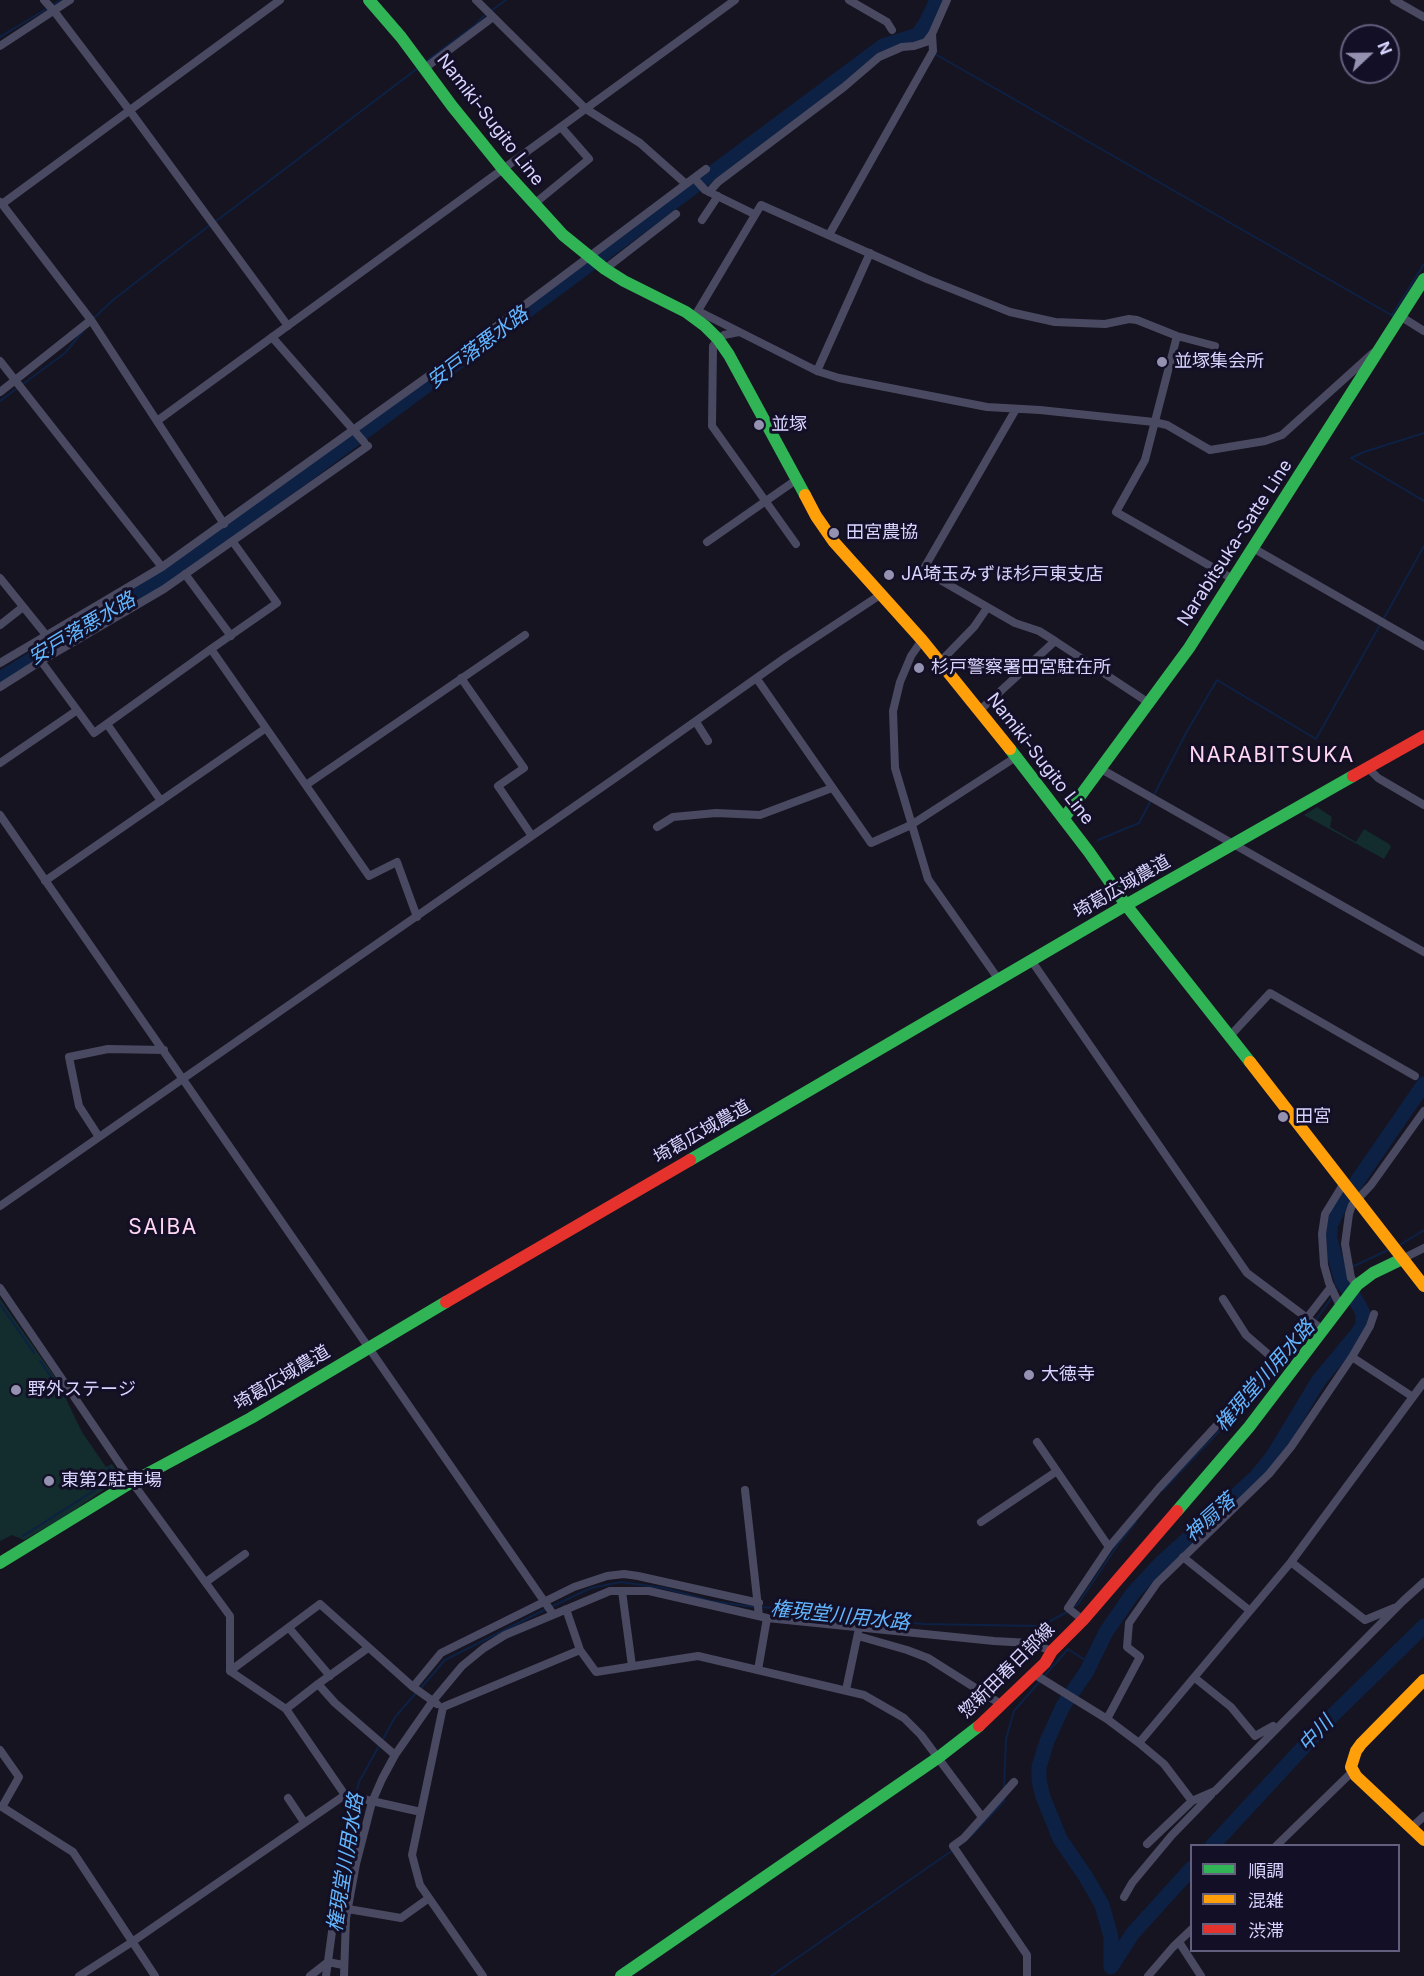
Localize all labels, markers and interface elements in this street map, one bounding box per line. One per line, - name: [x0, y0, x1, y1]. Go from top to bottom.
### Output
- north arrow: [1340, 24, 1400, 84]
- text: N: [1373, 39, 1396, 57]
- street label: Namiki-Sugito Line: [432, 50, 548, 190]
- water label: 安戸落悪水路: [423, 302, 533, 394]
- place label: 並塚集会所: [1174, 351, 1264, 373]
- marker: 並塚集会所: [1155, 355, 1169, 369]
- place label: 並塚: [771, 414, 807, 436]
- marker: 並塚: [752, 418, 766, 432]
- street label: Narabitsuka-Satte Line: [1173, 456, 1297, 630]
- place label: 田宮農協: [846, 522, 918, 544]
- marker: 田宮農協: [827, 526, 841, 540]
- place label: JA埼玉みずほ杉戸東支店: [901, 564, 1103, 586]
- marker: JA埼玉みずほ杉戸東支店: [882, 568, 896, 582]
- water label: 安戸落悪水路: [24, 588, 140, 670]
- place label: 杉戸警察署田宮駐在所: [931, 657, 1111, 679]
- marker: 杉戸警察署田宮駐在所: [912, 661, 926, 675]
- street label: Namiki-Sugito Line: [982, 689, 1098, 829]
- district label: NARABITSUKA: [1189, 743, 1355, 769]
- street label: 埼葛広域農道: [1070, 851, 1174, 923]
- street label: 埼葛広域農道: [650, 1096, 754, 1168]
- place label: 田宮: [1295, 1106, 1331, 1128]
- marker: 田宮: [1276, 1110, 1290, 1124]
- district label: SAIBA: [128, 1215, 198, 1241]
- water label: 権現堂川用水路: [1210, 1315, 1320, 1437]
- street label: 埼葛広域農道: [230, 1341, 334, 1415]
- place label: 大徳寺: [1041, 1364, 1095, 1386]
- marker: 大徳寺: [1022, 1368, 1036, 1382]
- place label: 野外ステージ: [28, 1379, 136, 1401]
- marker: 野外ステージ: [9, 1383, 23, 1397]
- place label: 東第2駐車場: [61, 1470, 162, 1492]
- marker: 東第2駐車場: [42, 1474, 56, 1488]
- water label: 神扇落: [1180, 1489, 1240, 1547]
- water label: 権現堂川用水路: [769, 1597, 911, 1635]
- street label: 惣新田春日部線: [955, 1619, 1059, 1723]
- water label: 中川: [1294, 1711, 1338, 1757]
- water label: 権現堂川用水路: [323, 1792, 369, 1934]
- legend: [1190, 1844, 1400, 1952]
- text: 順調: [1248, 1860, 1284, 1881]
- text: 混雑: [1248, 1890, 1284, 1911]
- text: 渋滞: [1248, 1920, 1284, 1941]

